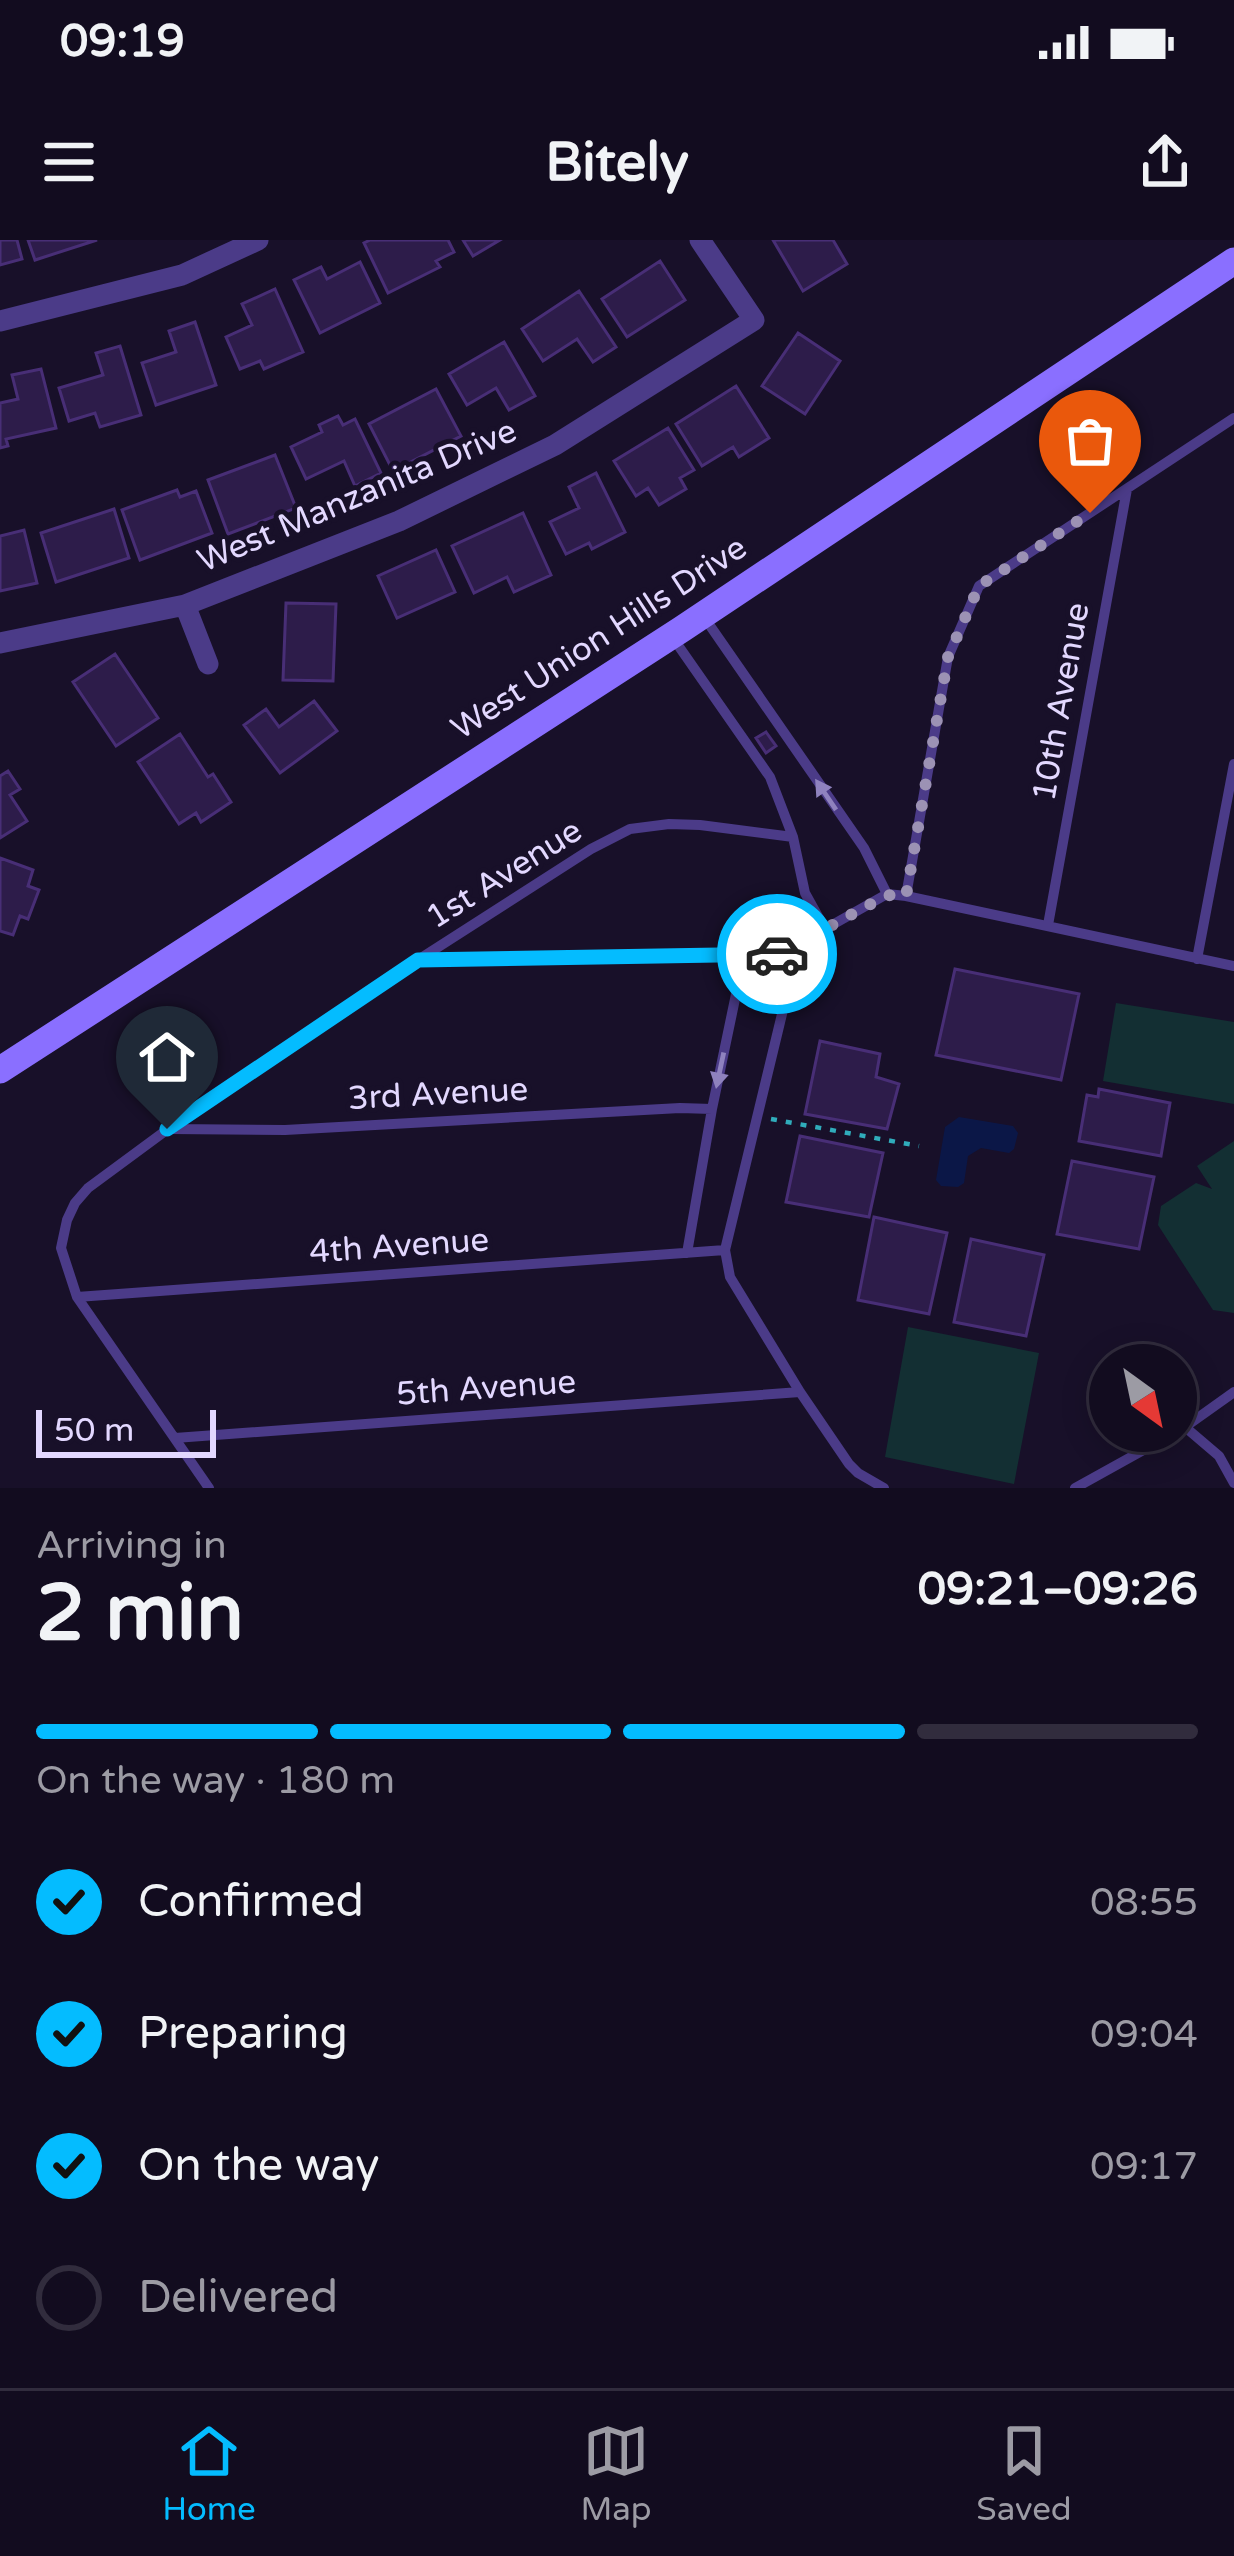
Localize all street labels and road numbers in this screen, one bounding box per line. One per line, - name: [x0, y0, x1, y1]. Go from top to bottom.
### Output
- street label: West Manzanita Drive: [192, 411, 522, 581]
- street label: West Union Hills Drive: [444, 528, 754, 748]
- street label: 10th Avenue: [1024, 600, 1098, 804]
- street label: 1st Avenue: [419, 811, 589, 937]
- street label: 3rd Avenue: [347, 1070, 529, 1118]
- street label: 4th Avenue: [308, 1220, 490, 1272]
- street label: 5th Avenue: [395, 1362, 577, 1414]

